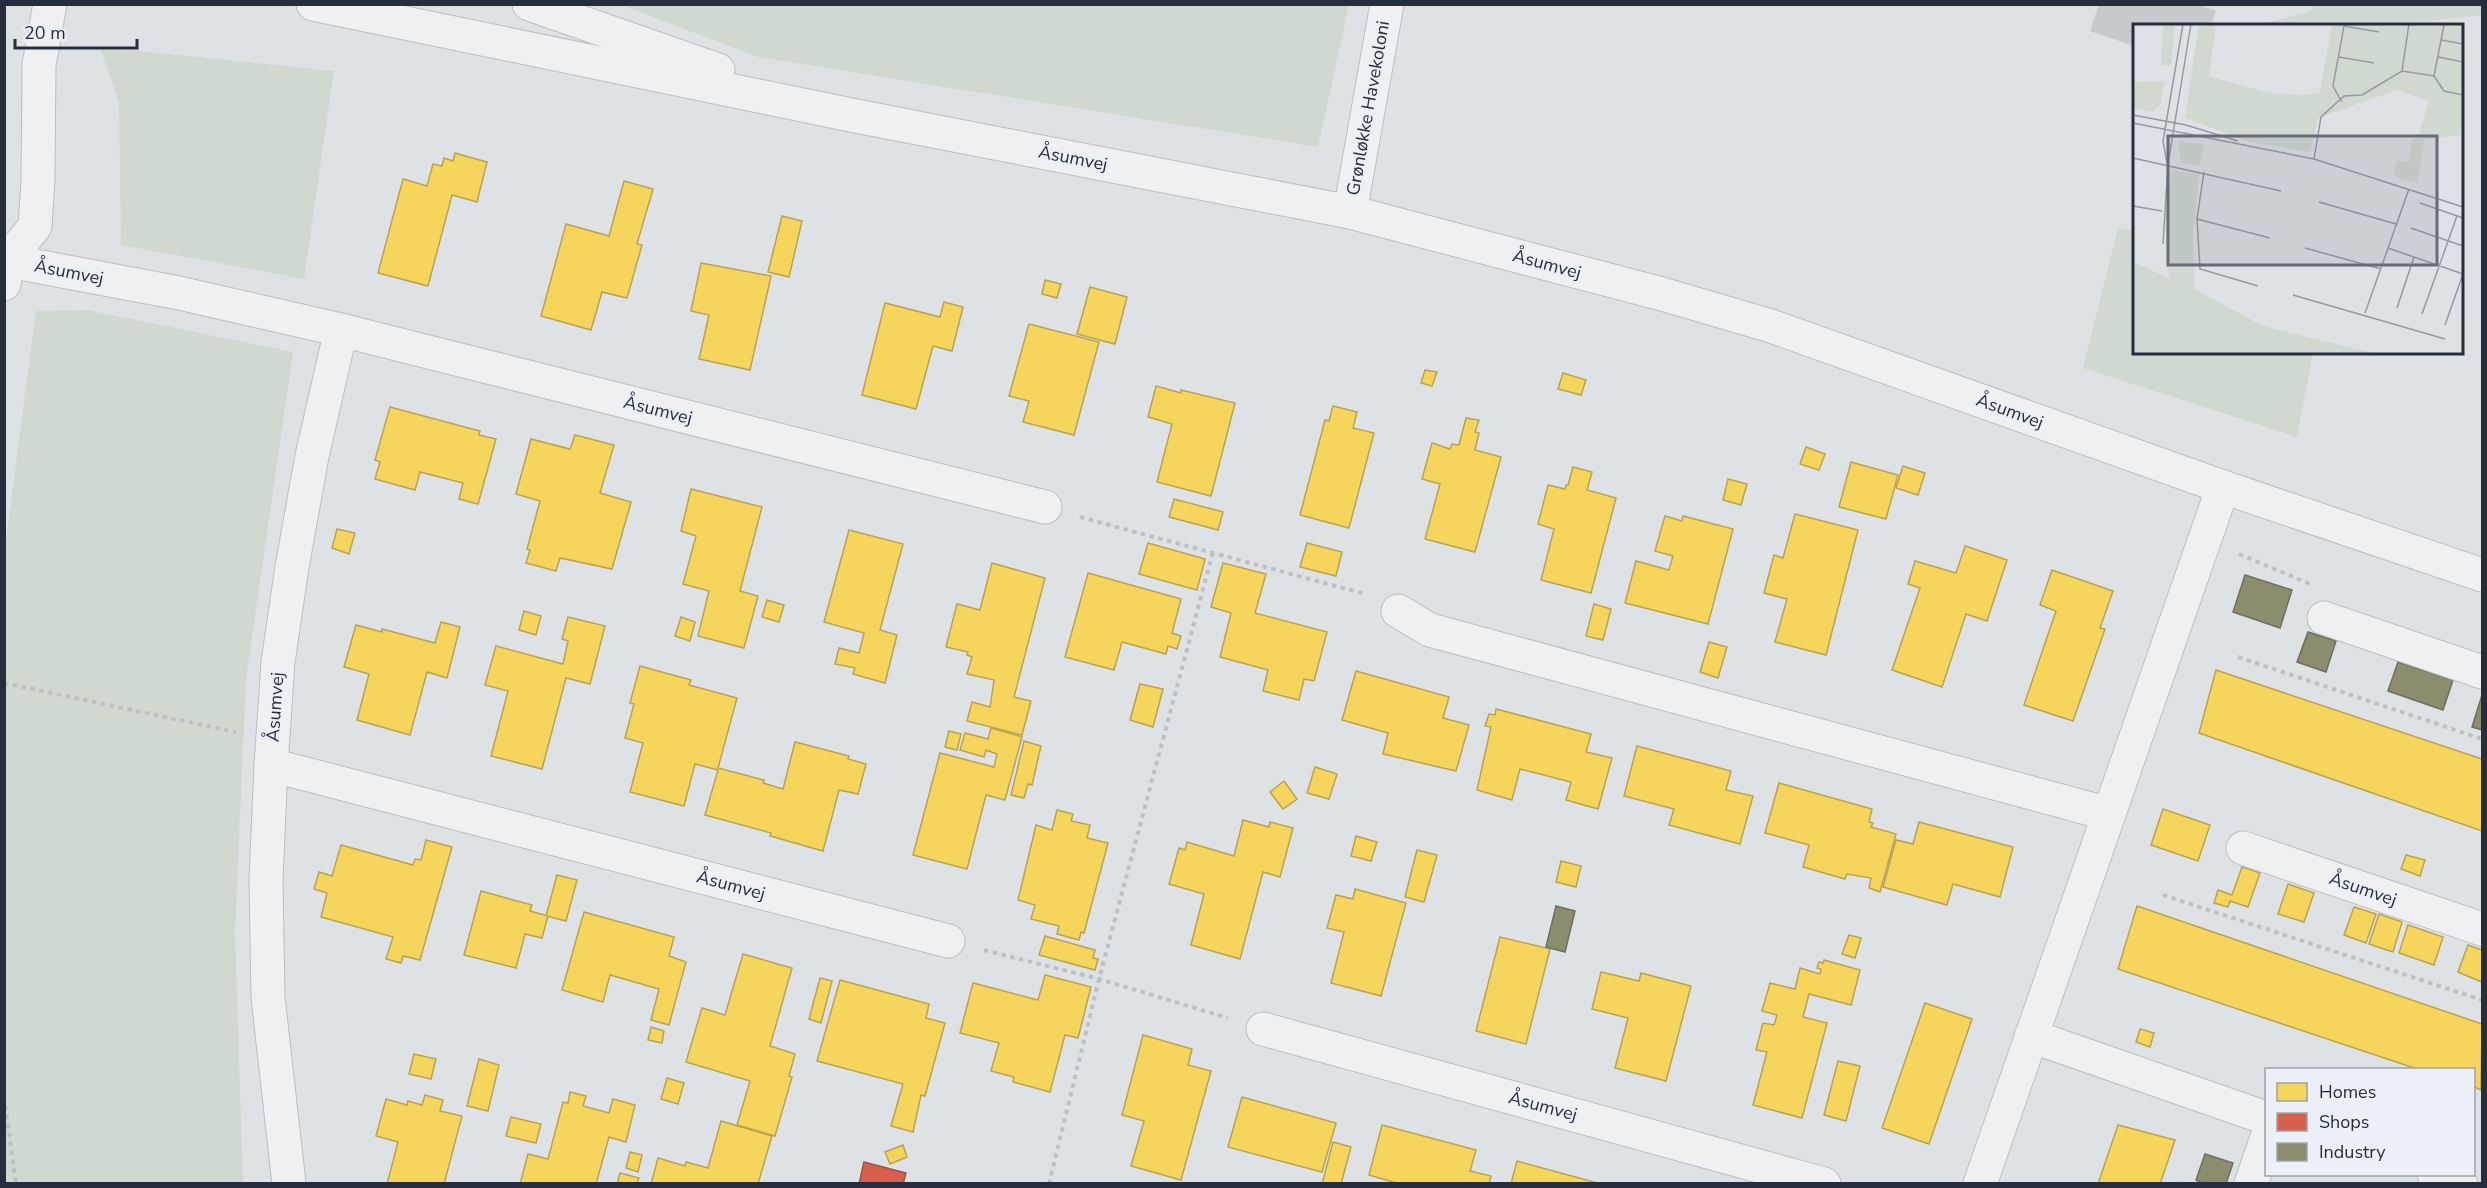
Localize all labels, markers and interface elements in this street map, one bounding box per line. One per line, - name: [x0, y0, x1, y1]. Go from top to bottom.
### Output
- scale bar: [15, 12, 136, 50]
- street label: Grønløkke Havekoloni: [1341, 19, 1395, 197]
- text: 20 m: [24, 21, 66, 45]
- inset map: [2133, 24, 2463, 354]
- street label: Åsumvej: [1036, 140, 1110, 176]
- street label: Åsumvej: [1510, 243, 1584, 285]
- street label: Åsumvej: [32, 254, 106, 290]
- street label: Åsumvej: [1973, 388, 2047, 434]
- street label: Åsumvej: [621, 390, 695, 430]
- street label: Åsumvej: [261, 671, 289, 743]
- street label: Åsumvej: [694, 864, 768, 906]
- street label: Åsumvej: [2326, 866, 2400, 912]
- legend: [2265, 1068, 2475, 1176]
- text: Homes: [2319, 1080, 2376, 1104]
- street label: Åsumvej: [1506, 1085, 1580, 1127]
- text: Shops: [2319, 1110, 2369, 1134]
- text: Industry: [2319, 1140, 2386, 1164]

